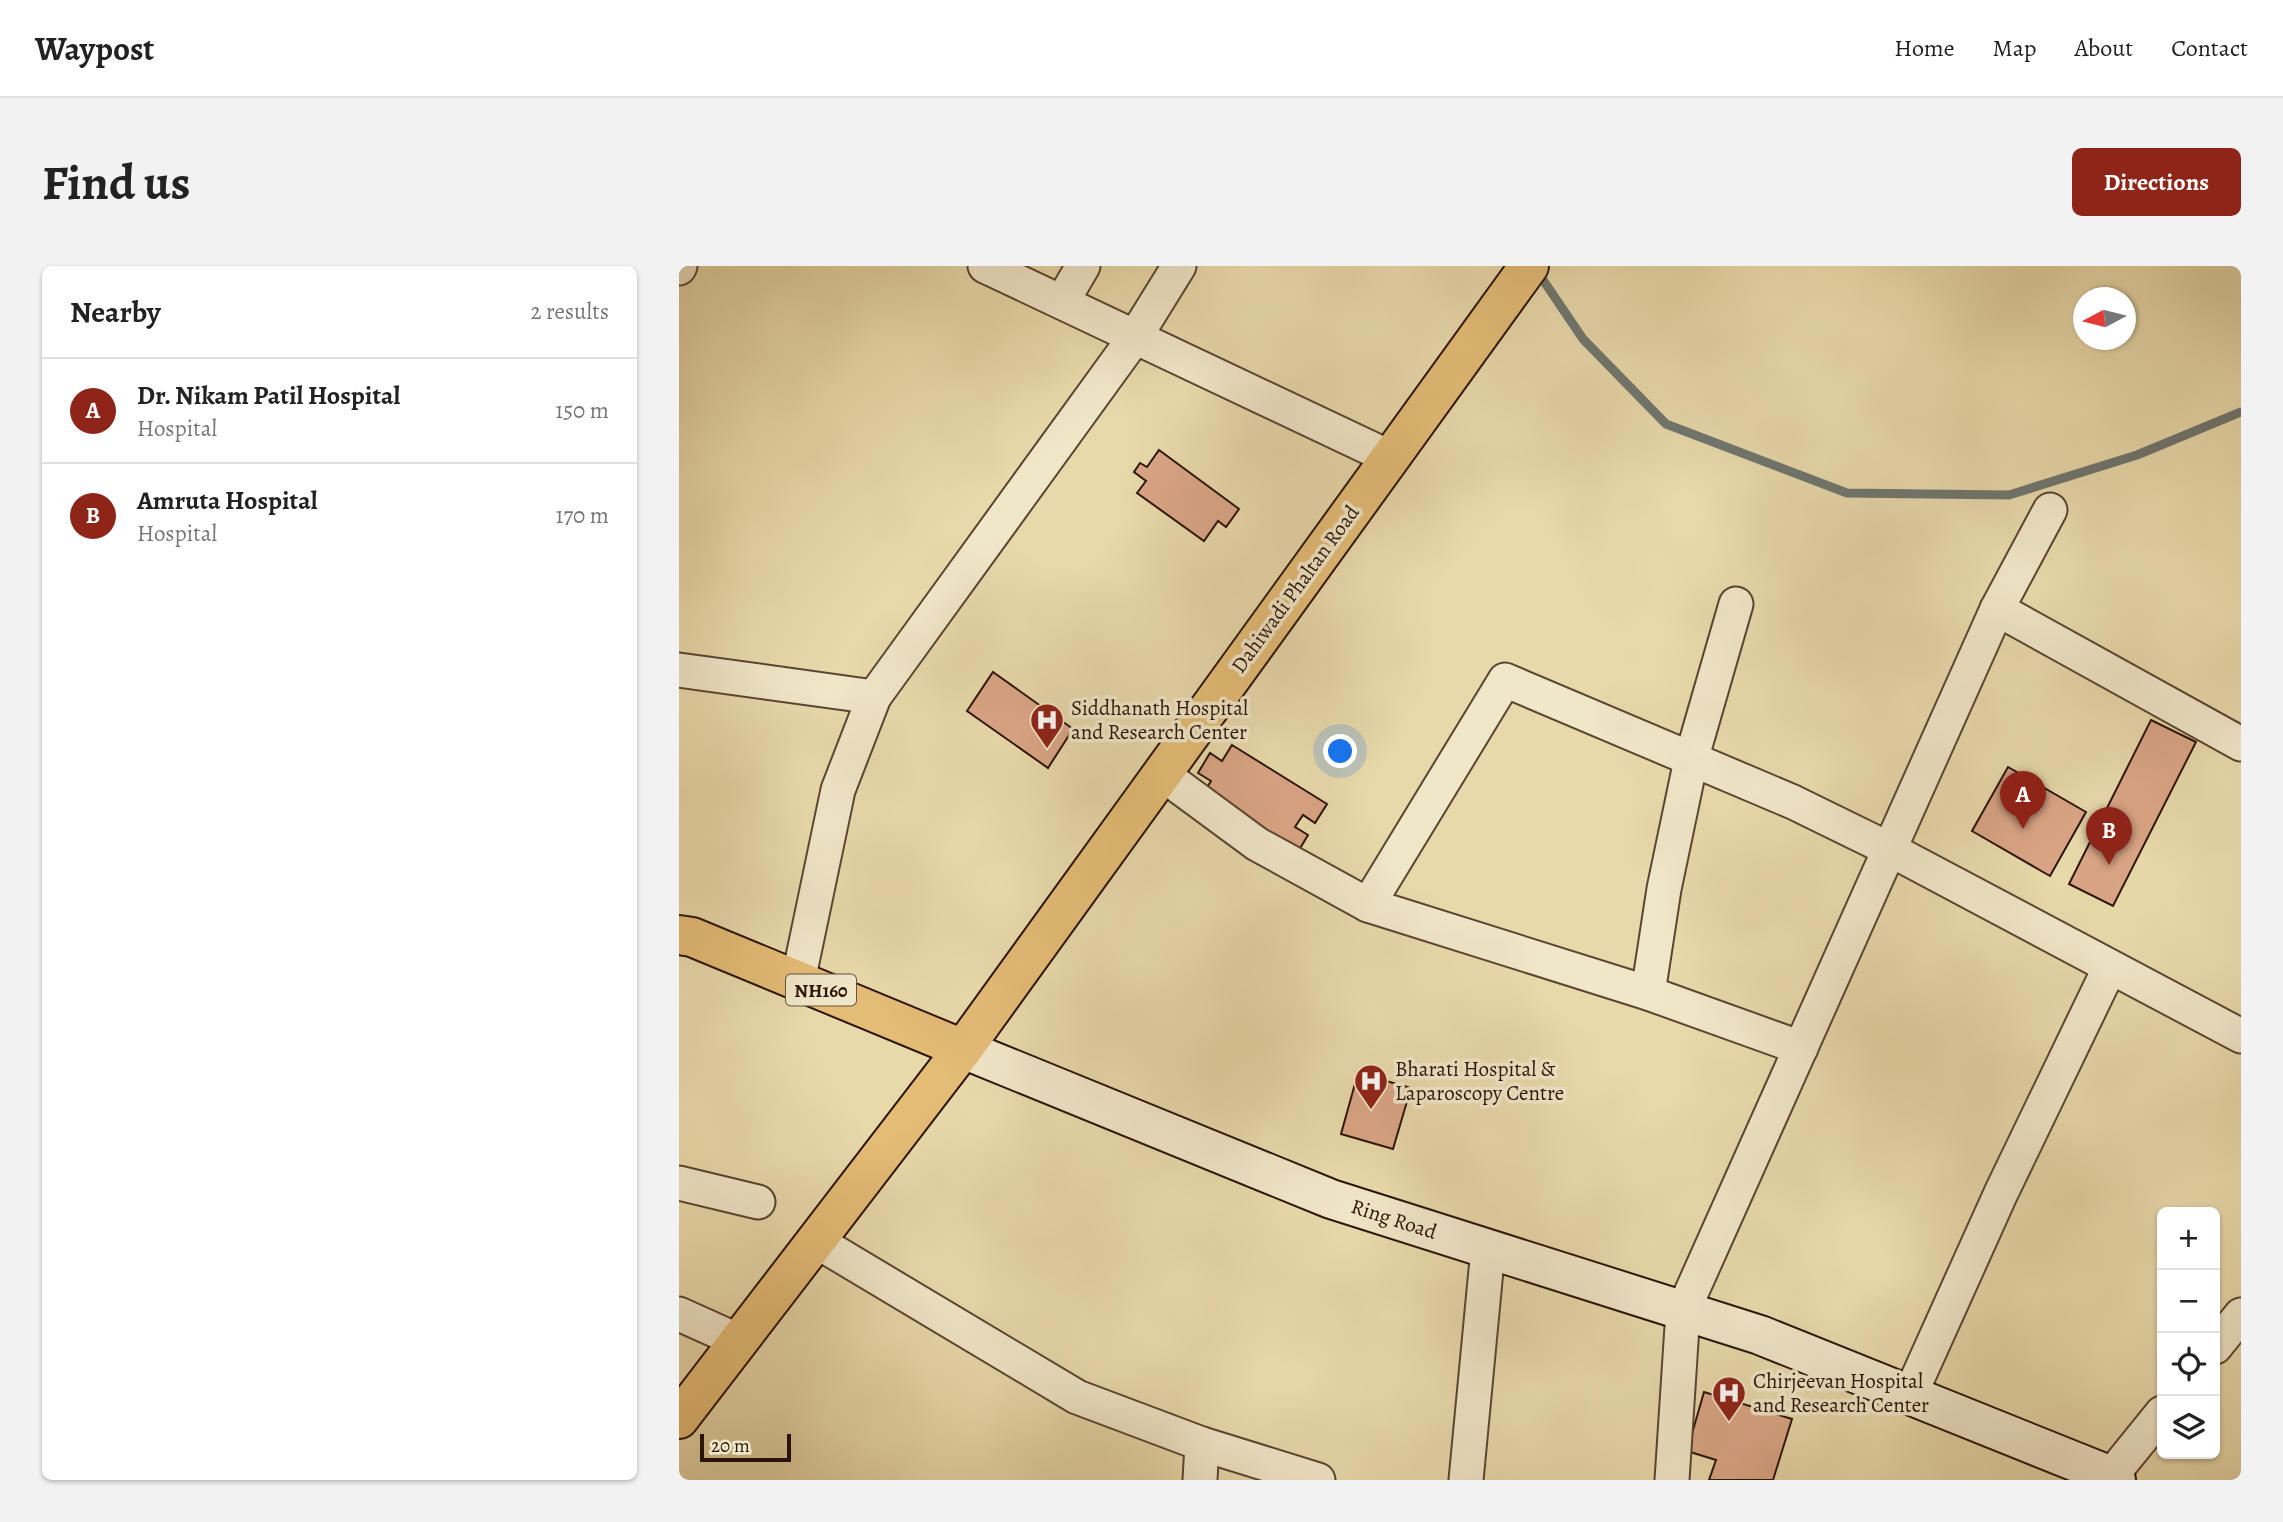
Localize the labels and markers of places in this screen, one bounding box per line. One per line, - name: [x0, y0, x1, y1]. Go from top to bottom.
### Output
- place label: Siddhanath Hospital and Research Center: [1071, 694, 1248, 746]
- hospital icon: Siddhanath Hospital and Research Center: [1028, 701, 1066, 750]
- pin: A: [2000, 771, 2046, 829]
- pin: B: [2086, 807, 2132, 865]
- place label: Bharati Hospital & Laparoscopy Centre: [1395, 1055, 1564, 1107]
- hospital icon: Bharati Hospital & Laparoscopy Centre: [1352, 1062, 1390, 1111]
- place label: Chirjeevan Hospital and Research Center: [1753, 1367, 1929, 1419]
- hospital icon: Chirjeevan Hospital and Research Center: [1710, 1374, 1748, 1423]

